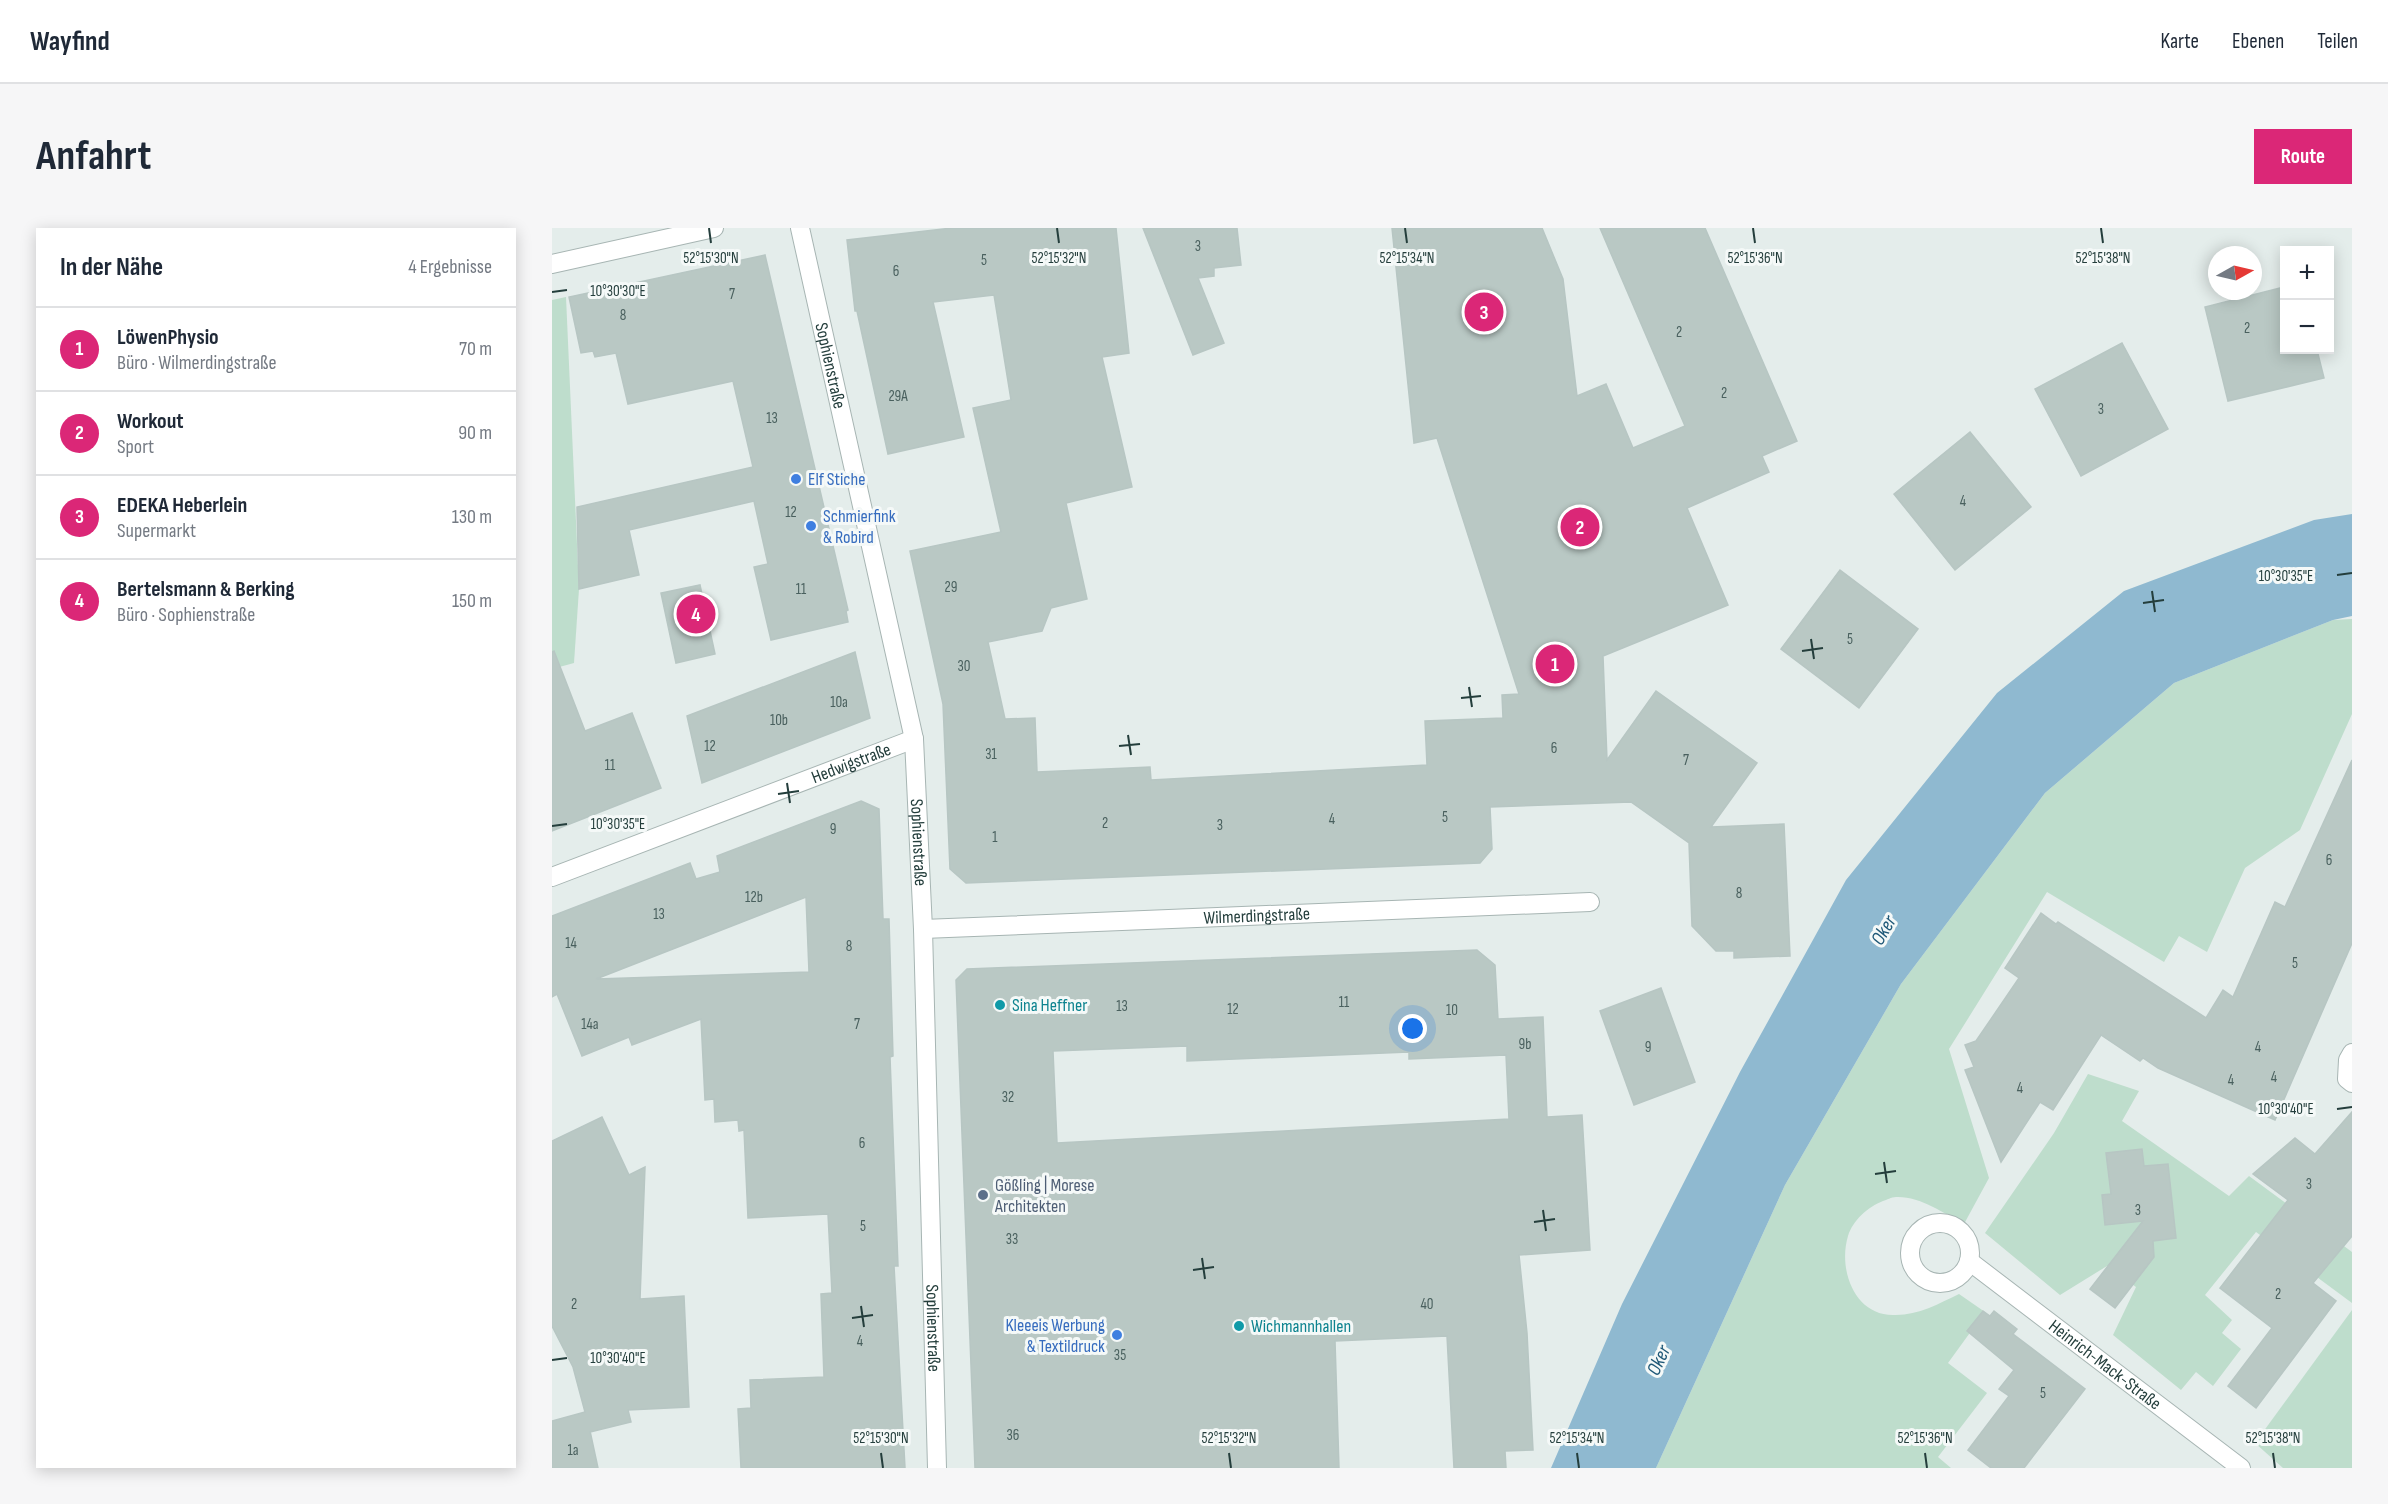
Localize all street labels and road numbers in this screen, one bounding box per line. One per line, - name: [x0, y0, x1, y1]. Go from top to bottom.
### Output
- street label: Sophienstraße: [810, 321, 850, 411]
- street label: Hedwigstraße: [809, 739, 894, 788]
- street label: Sophienstraße: [906, 798, 931, 886]
- street label: Wilmerdingstraße: [1203, 903, 1310, 929]
- street label: Sophienstraße: [921, 1284, 944, 1372]
- street label: Heinrich-Mack-Straße: [2044, 1316, 2165, 1414]

